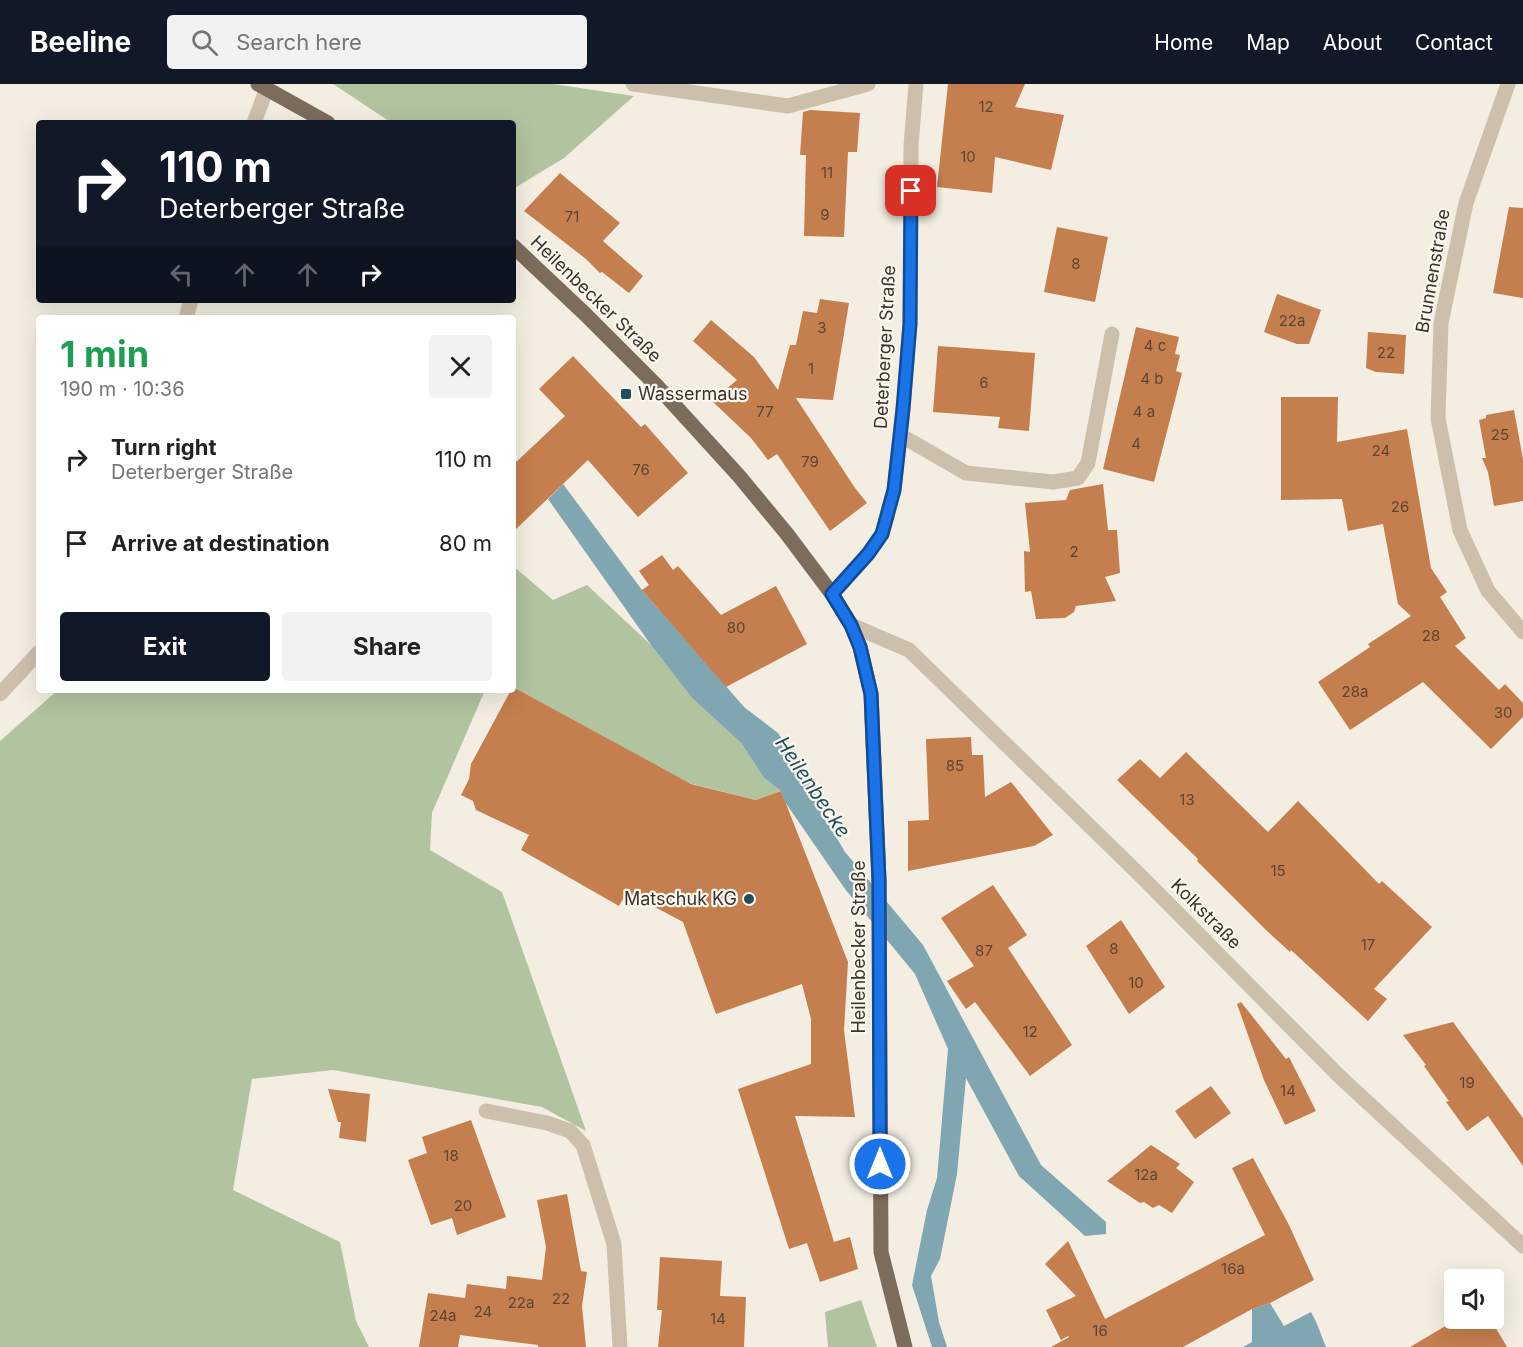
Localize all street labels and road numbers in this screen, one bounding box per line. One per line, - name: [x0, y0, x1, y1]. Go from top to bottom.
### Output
- street label: Brunnenstraße: [1411, 207, 1454, 335]
- street label: Heilenbecker Straße: [527, 231, 666, 366]
- street label: Deterberger Straße: [870, 265, 899, 429]
- street label: Heilenbecker Straße: [848, 860, 869, 1034]
- street label: Kolkstraße: [1167, 874, 1246, 953]

